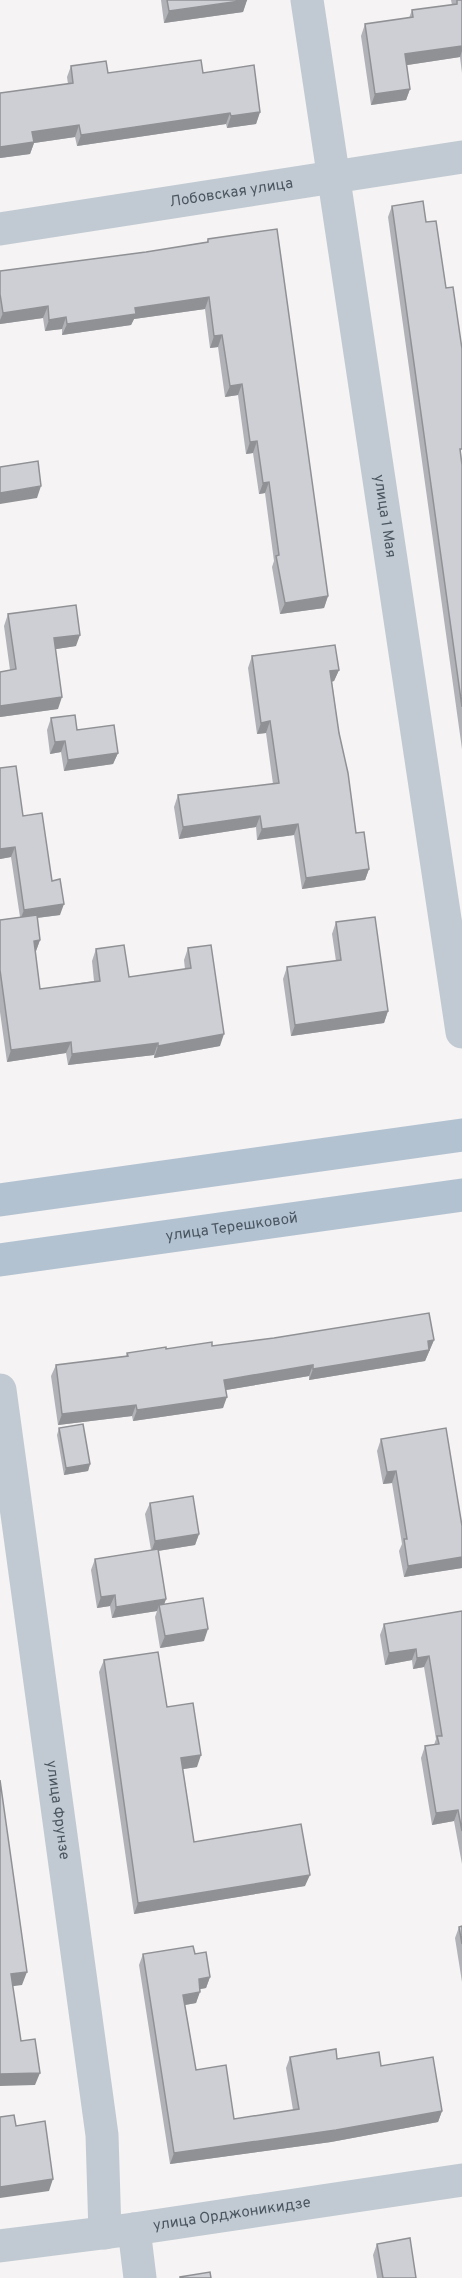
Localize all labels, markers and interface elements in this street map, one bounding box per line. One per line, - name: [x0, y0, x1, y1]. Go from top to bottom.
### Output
- street label: Лобовская улица: [168, 174, 294, 212]
- street label: улица 1 Мая: [369, 473, 400, 559]
- street label: улица Терешковой: [164, 1209, 299, 1246]
- street label: улица Фрунзе: [41, 1759, 74, 1861]
- street label: улица Орджоникидзе: [152, 2193, 312, 2236]

